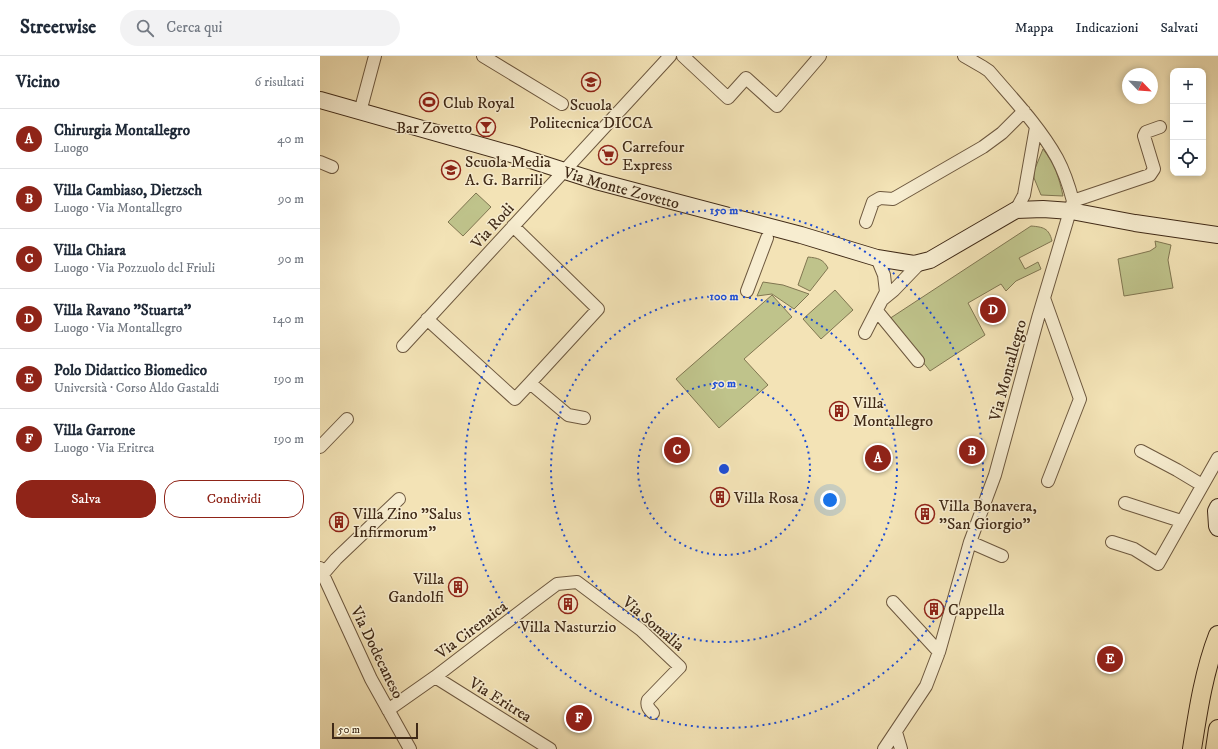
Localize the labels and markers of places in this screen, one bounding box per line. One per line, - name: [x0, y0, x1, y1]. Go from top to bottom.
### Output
- school or university icon: Scuola Politecnica DICCA: [580, 71, 602, 93]
- sports icon: Club Royal: [418, 91, 440, 113]
- place label: Club Royal: [443, 93, 515, 113]
- place label: Scuola Politecnica DICCA: [529, 95, 654, 133]
- bar icon: Bar Zovetto: [475, 116, 497, 138]
- place label: Bar Zovetto: [396, 118, 472, 138]
- place label: Carrefour Express: [622, 137, 685, 175]
- supermarket icon: Carrefour Express: [597, 144, 619, 166]
- place label: Scuola Media A. G. Barrili: [465, 152, 551, 190]
- school or university icon: Scuola Media A. G. Barrili: [440, 159, 462, 181]
- pin: D: [980, 295, 1006, 325]
- place label: Villa Montallegro: [852, 393, 933, 431]
- building icon: Villa Montallegro: [828, 400, 850, 422]
- pin: C: [664, 435, 690, 465]
- pin: B: [959, 436, 985, 466]
- pin: A: [865, 443, 891, 473]
- centre of rings: [717, 462, 731, 476]
- building icon: Villa Rosa: [709, 486, 731, 508]
- place label: Villa Rosa: [733, 488, 799, 508]
- place label: Villa Bonavera, "San Giorgio": [938, 496, 1037, 534]
- building icon: Villa Bonavera, "San Giorgio": [914, 503, 936, 525]
- place label: Villa Zino "Salus Infirmorum": [352, 504, 462, 542]
- building icon: Villa Zino "Salus Infirmorum": [328, 511, 350, 533]
- place label: Villa Gandolfi: [388, 569, 444, 607]
- building icon: Villa Gandolfi: [447, 576, 469, 598]
- building icon: Villa Nasturzio: [557, 593, 579, 615]
- building icon: Cappella: [923, 598, 945, 620]
- place label: Cappella: [948, 600, 1005, 620]
- place label: Villa Nasturzio: [519, 617, 616, 637]
- pin: E: [1097, 644, 1123, 674]
- pin: F: [566, 703, 592, 733]

